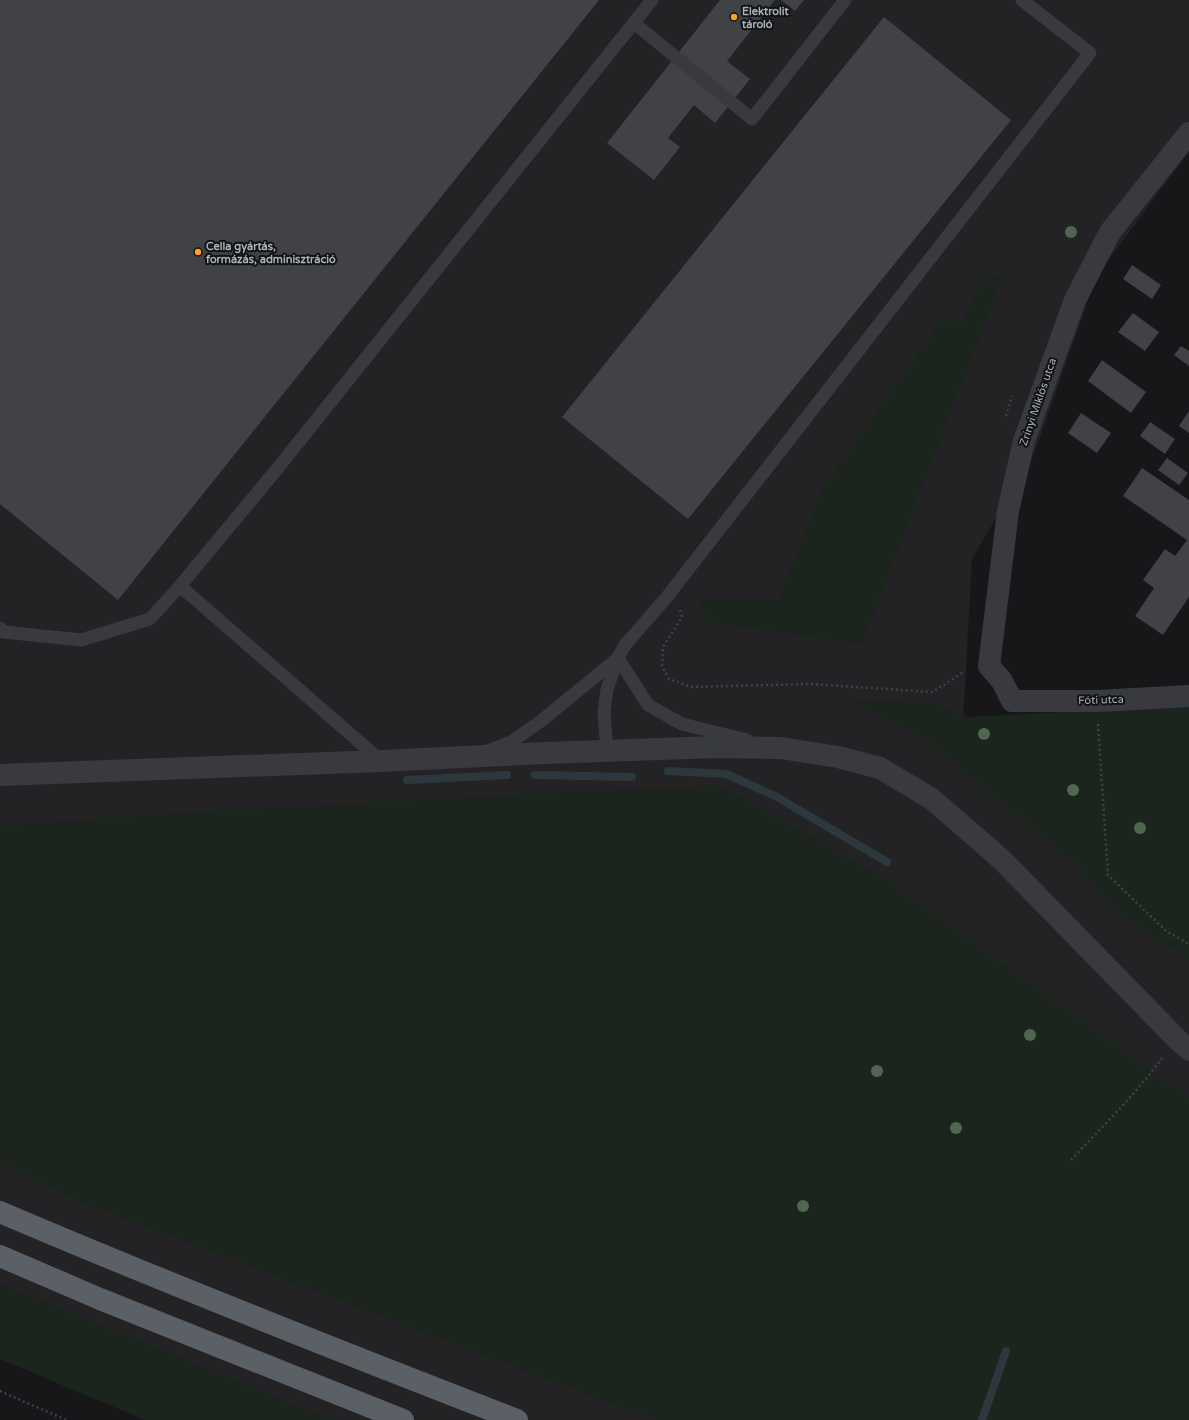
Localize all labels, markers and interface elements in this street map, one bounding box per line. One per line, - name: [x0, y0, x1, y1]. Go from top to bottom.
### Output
- place label: Elektrolit tároló: [741, 5, 789, 31]
- marker: Elektrolit tároló: [729, 12, 739, 22]
- place label: Cella gyártás, formázás, adminisztráció: [205, 240, 336, 266]
- marker: Cella gyártás, formázás, adminisztráció: [193, 247, 203, 257]
- street label: Zrínyi Miklós utca: [1017, 357, 1059, 447]
- street label: Fóti utca: [1078, 693, 1124, 707]

